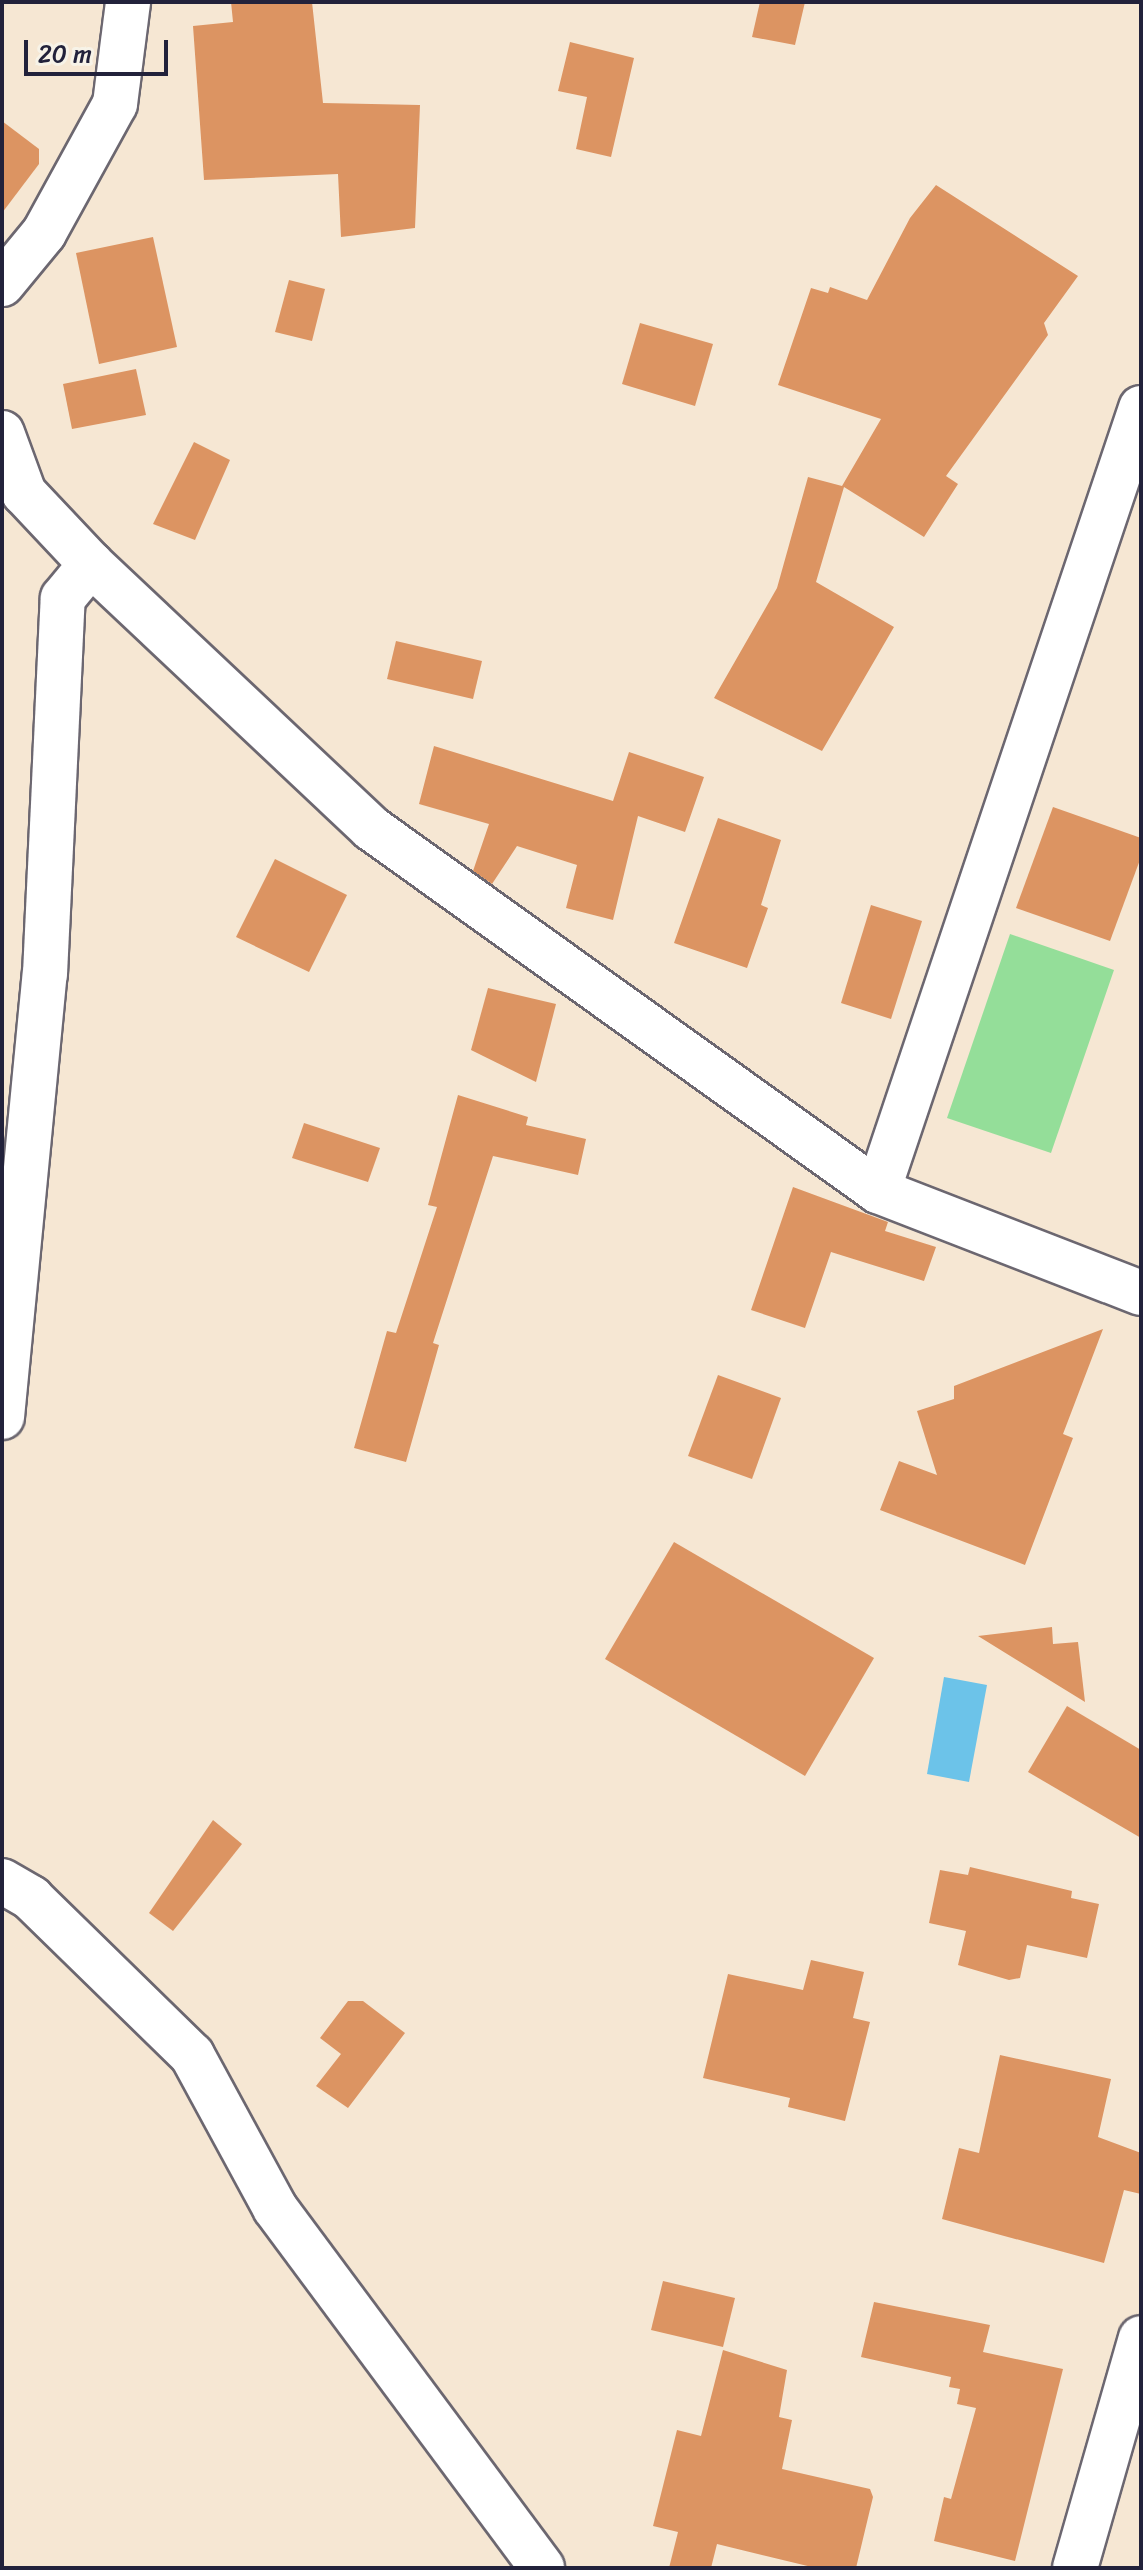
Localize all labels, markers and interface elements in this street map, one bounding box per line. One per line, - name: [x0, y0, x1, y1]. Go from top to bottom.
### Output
- scale bar: [28, 24, 172, 74]
- text: 20 m: [38, 33, 92, 75]

